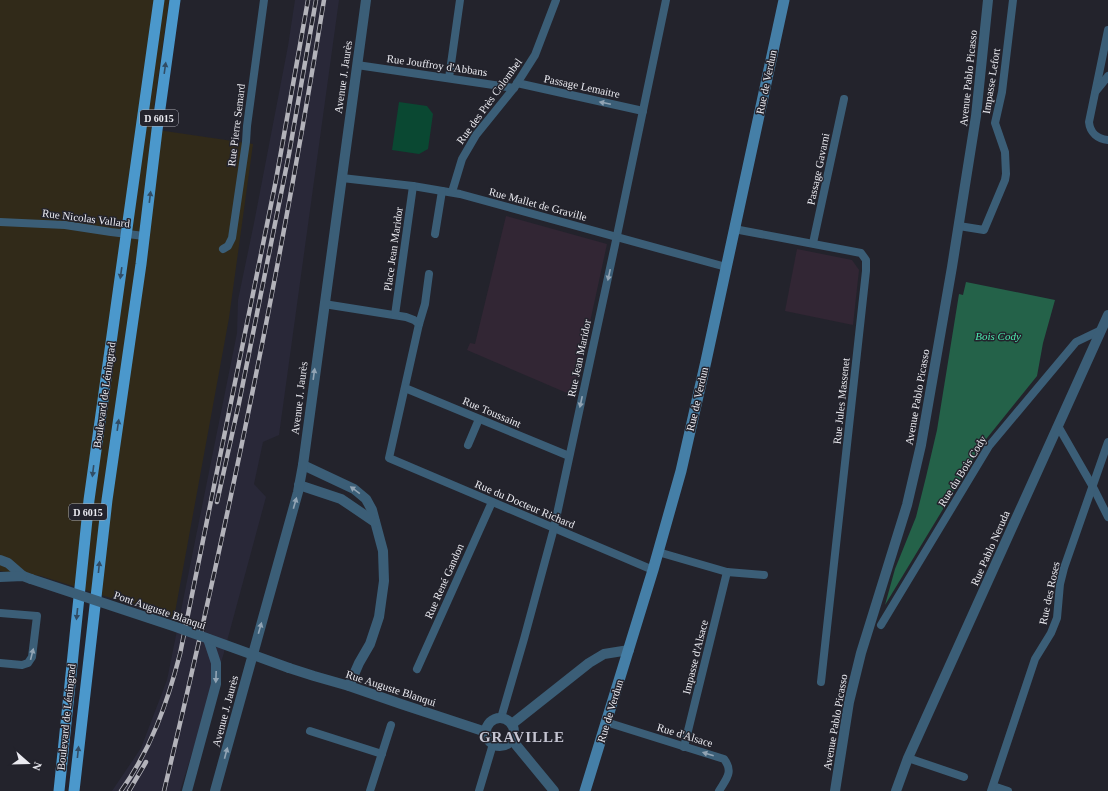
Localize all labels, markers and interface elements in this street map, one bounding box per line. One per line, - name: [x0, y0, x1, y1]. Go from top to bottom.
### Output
- street label: Avenue Pablo Picasso: [957, 29, 979, 127]
- street label: Avenue J. Jaurès: [332, 40, 354, 114]
- street label: Impasse Lefort: [980, 47, 1002, 115]
- street label: Rue de Verdun: [753, 48, 779, 115]
- street label: Rue Jouffroy d'Abbans: [386, 52, 488, 78]
- street label: Rue des Près Colombel: [454, 56, 524, 146]
- one-way arrow: [162, 62, 168, 74]
- street label: Passage Lemaitre: [543, 72, 621, 100]
- street label: Rue Pierre Semard: [225, 83, 247, 167]
- one-way arrow: [598, 99, 611, 105]
- road number: D 6015: [140, 110, 178, 126]
- street label: Passage Gavarni: [805, 132, 831, 206]
- street label: Rue Mallet de Graville: [488, 185, 588, 223]
- one-way arrow: [146, 191, 153, 203]
- street label: Place Jean Maridor: [381, 206, 405, 292]
- street label: Rue Nicolas Vallard: [41, 207, 131, 229]
- one-way arrow: [118, 267, 124, 279]
- one-way arrow: [605, 269, 611, 281]
- street label: Rue Jean Maridor: [565, 318, 593, 398]
- park label: Bois Cody: [975, 330, 1021, 342]
- street label: Boulevard de Léningrad: [91, 341, 117, 449]
- street label: Avenue Pablo Picasso: [903, 348, 931, 446]
- street label: Rue Jules Massenet: [830, 357, 852, 445]
- street label: Avenue J. Jaurès: [289, 361, 309, 435]
- street label: Rue de Verdun: [684, 365, 710, 432]
- one-way arrow: [311, 368, 318, 380]
- street label: Rue Toussaint: [461, 394, 523, 430]
- one-way arrow: [578, 396, 584, 408]
- one-way arrow: [115, 419, 121, 431]
- street label: Rue du Bois Cody: [935, 433, 989, 509]
- one-way arrow: [90, 465, 96, 477]
- street label: Rue du Docteur Richard: [473, 478, 577, 531]
- one-way arrow: [350, 487, 360, 495]
- one-way arrow: [292, 497, 298, 509]
- road number: D 6015: [69, 504, 107, 520]
- street label: Rue Pablo Neruda: [968, 509, 1012, 587]
- street label: Rue René Gandon: [422, 541, 466, 620]
- street label: Rue des Roses: [1036, 560, 1062, 626]
- one-way arrow: [96, 561, 103, 573]
- street label: Pont Auguste Blanqui: [112, 589, 208, 631]
- one-way arrow: [74, 608, 81, 620]
- street label: Impasse d'Alsace: [680, 618, 710, 695]
- one-way arrow: [257, 622, 263, 634]
- one-way arrow: [29, 647, 35, 660]
- street label: Boulevard de Léningrad: [54, 663, 78, 771]
- street label: Rue Auguste Blanqui: [344, 668, 438, 708]
- one-way arrow: [213, 671, 219, 684]
- street label: Avenue Pablo Picasso: [821, 673, 849, 771]
- street label: Avenue J. Jaurès: [210, 674, 240, 748]
- street label: Rue de Verdun: [595, 678, 625, 744]
- street label: Rue d'Alsace: [656, 721, 715, 749]
- district label: GRAVILLE: [479, 729, 565, 745]
- north arrow: [8, 743, 48, 783]
- one-way arrow: [75, 746, 82, 758]
- one-way arrow: [223, 747, 229, 759]
- one-way arrow: [701, 751, 713, 757]
- text: N: [30, 761, 44, 772]

